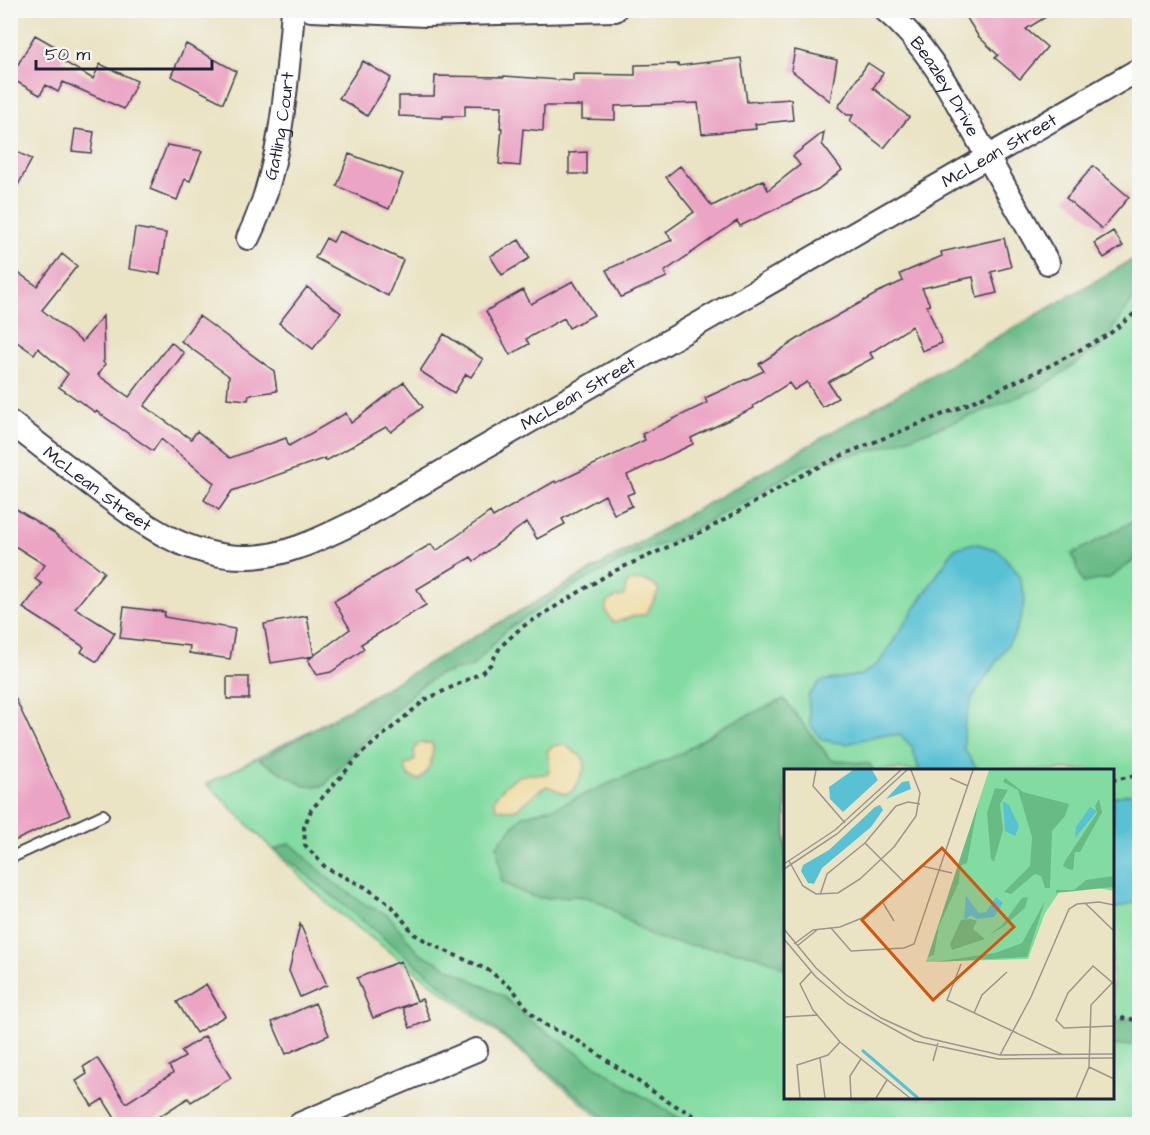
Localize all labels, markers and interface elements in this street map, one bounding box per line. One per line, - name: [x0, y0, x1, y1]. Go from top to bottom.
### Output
- street label: Beazley Drive: [904, 31, 986, 141]
- scale bar: [36, 33, 212, 71]
- text: 50 m: [45, 42, 90, 67]
- street label: Gatling Court: [258, 70, 301, 183]
- street label: McLean Street: [937, 107, 1062, 194]
- street label: McLean Street: [516, 350, 641, 437]
- street label: McLean Street: [38, 440, 157, 538]
- inset map: [784, 769, 1114, 1099]

